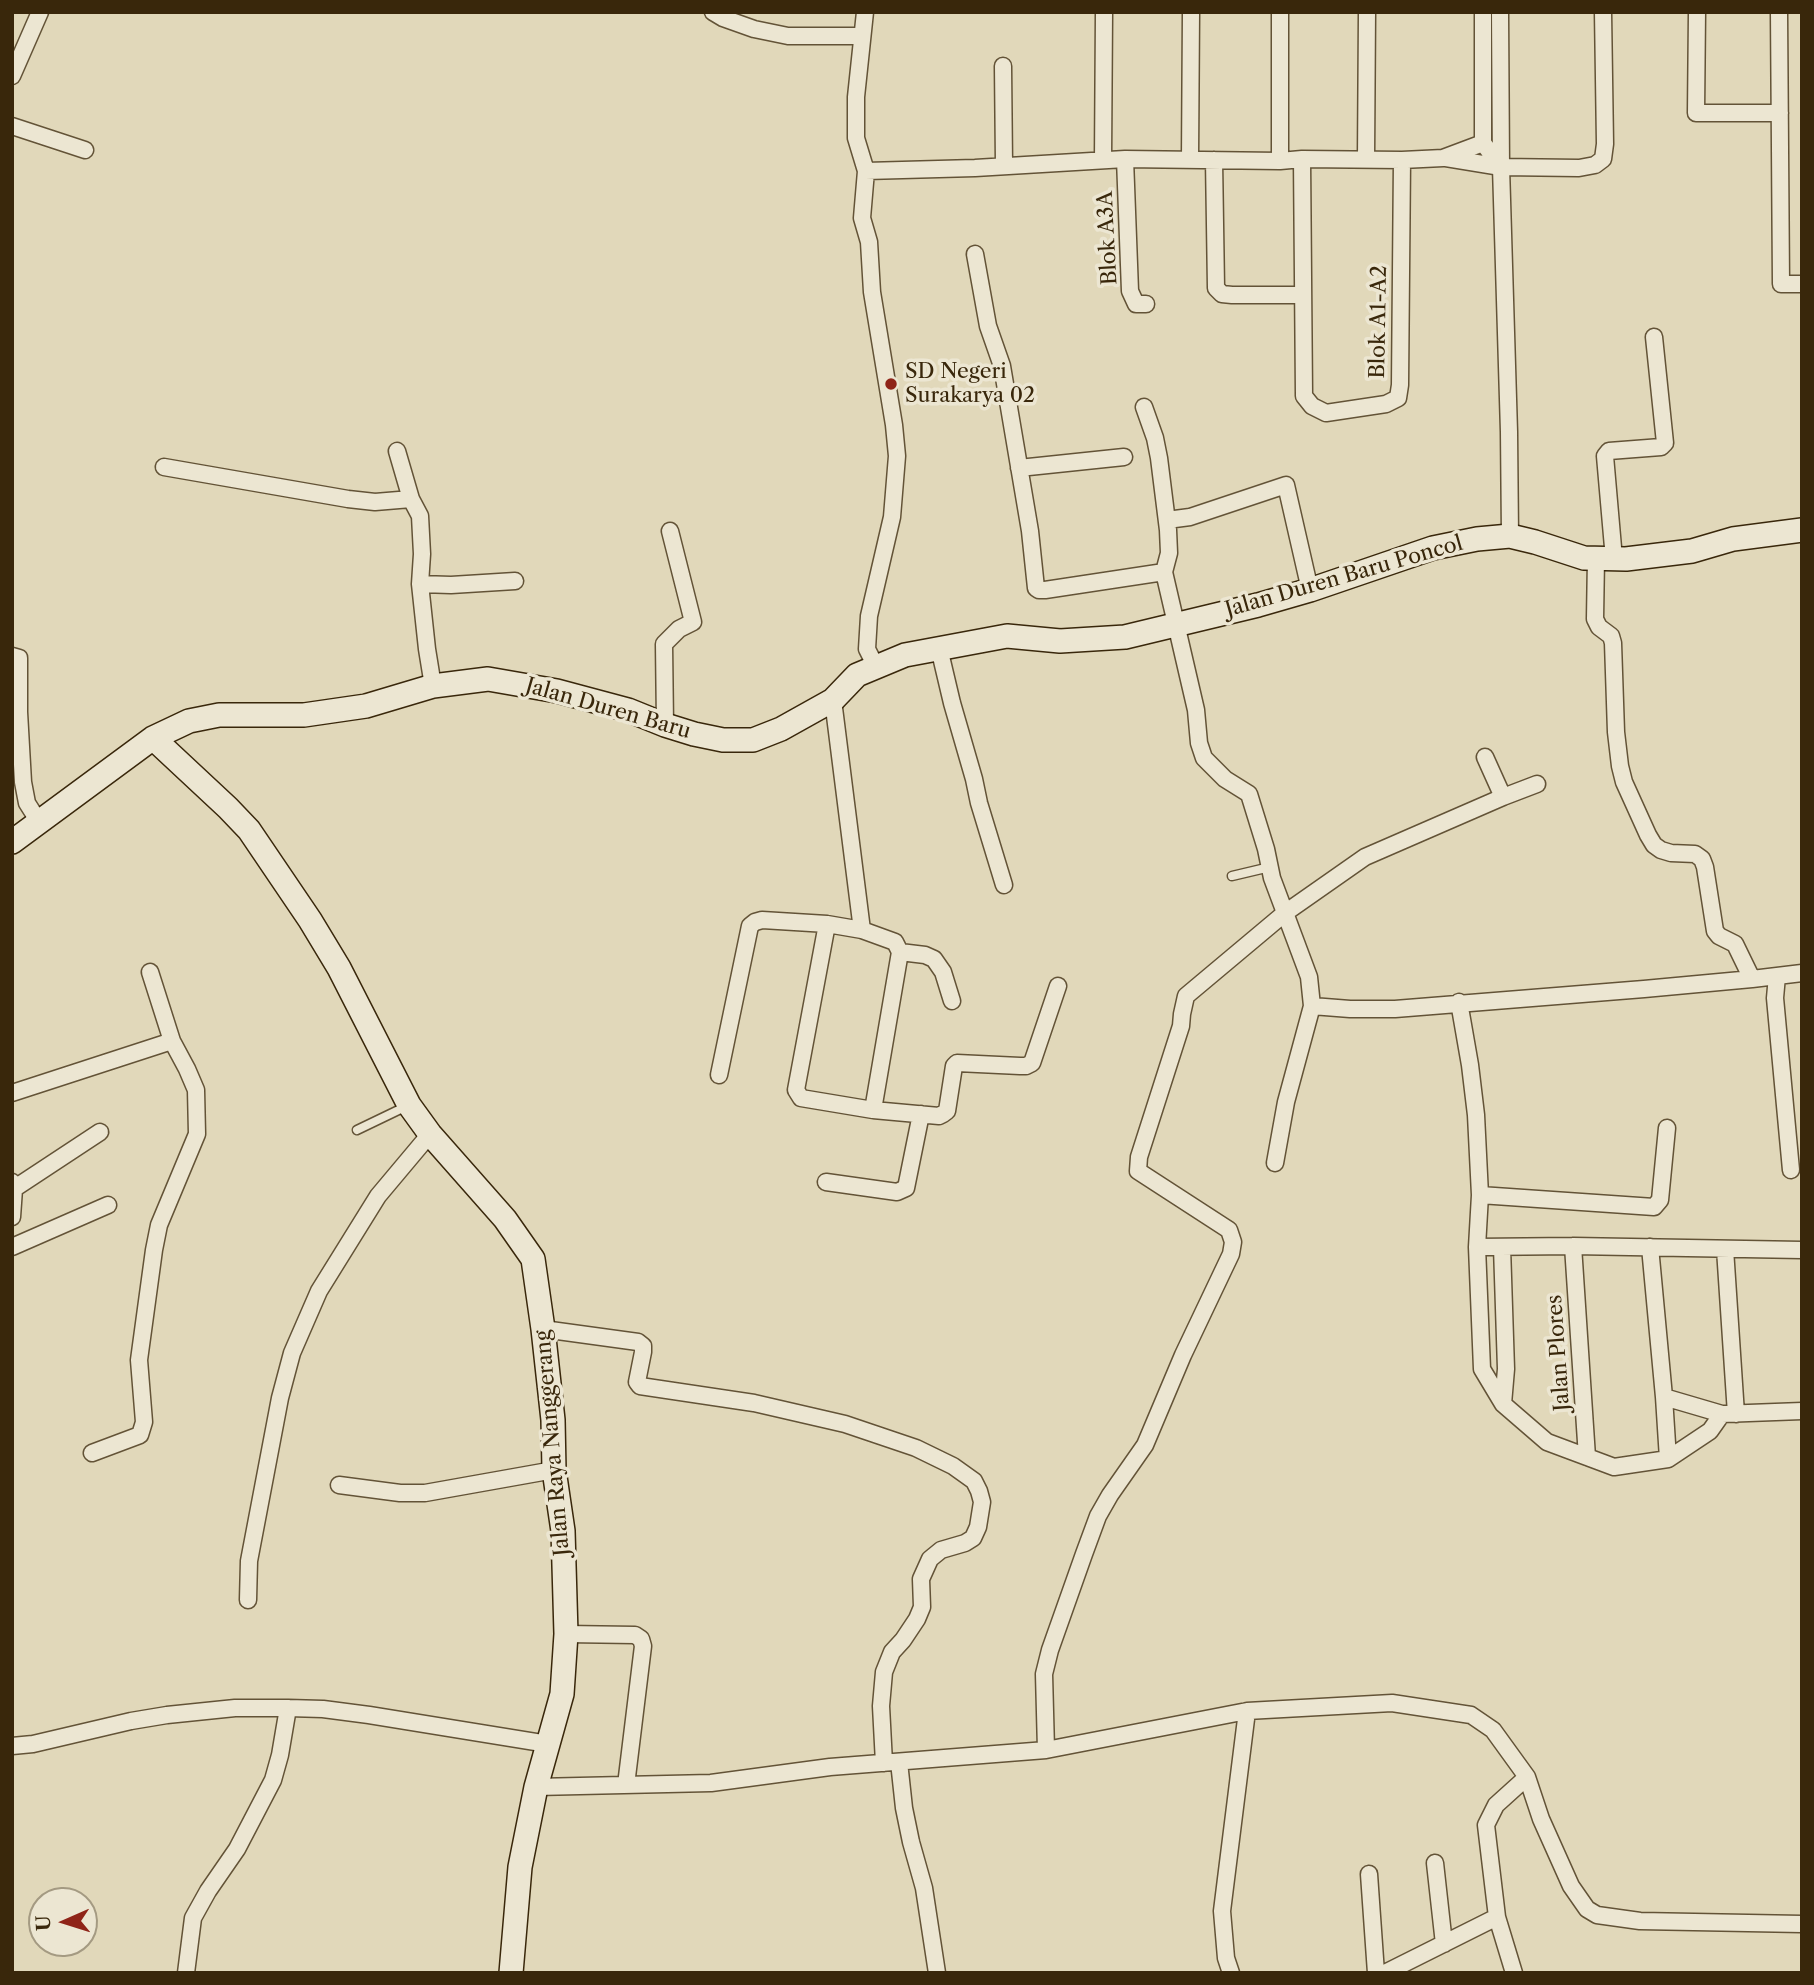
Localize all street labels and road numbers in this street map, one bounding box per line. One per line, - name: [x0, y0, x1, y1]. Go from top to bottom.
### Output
- street label: Blok A3A: [1093, 190, 1123, 286]
- street label: Blok A1-A2: [1365, 265, 1393, 379]
- street label: Jalan Duren Baru Poncol: [1222, 531, 1466, 623]
- street label: Jalan Duren Baru: [522, 673, 694, 745]
- street label: Jalan Plores: [1542, 1294, 1576, 1412]
- street label: Jalan Raya Nanggerang: [531, 1329, 575, 1557]

